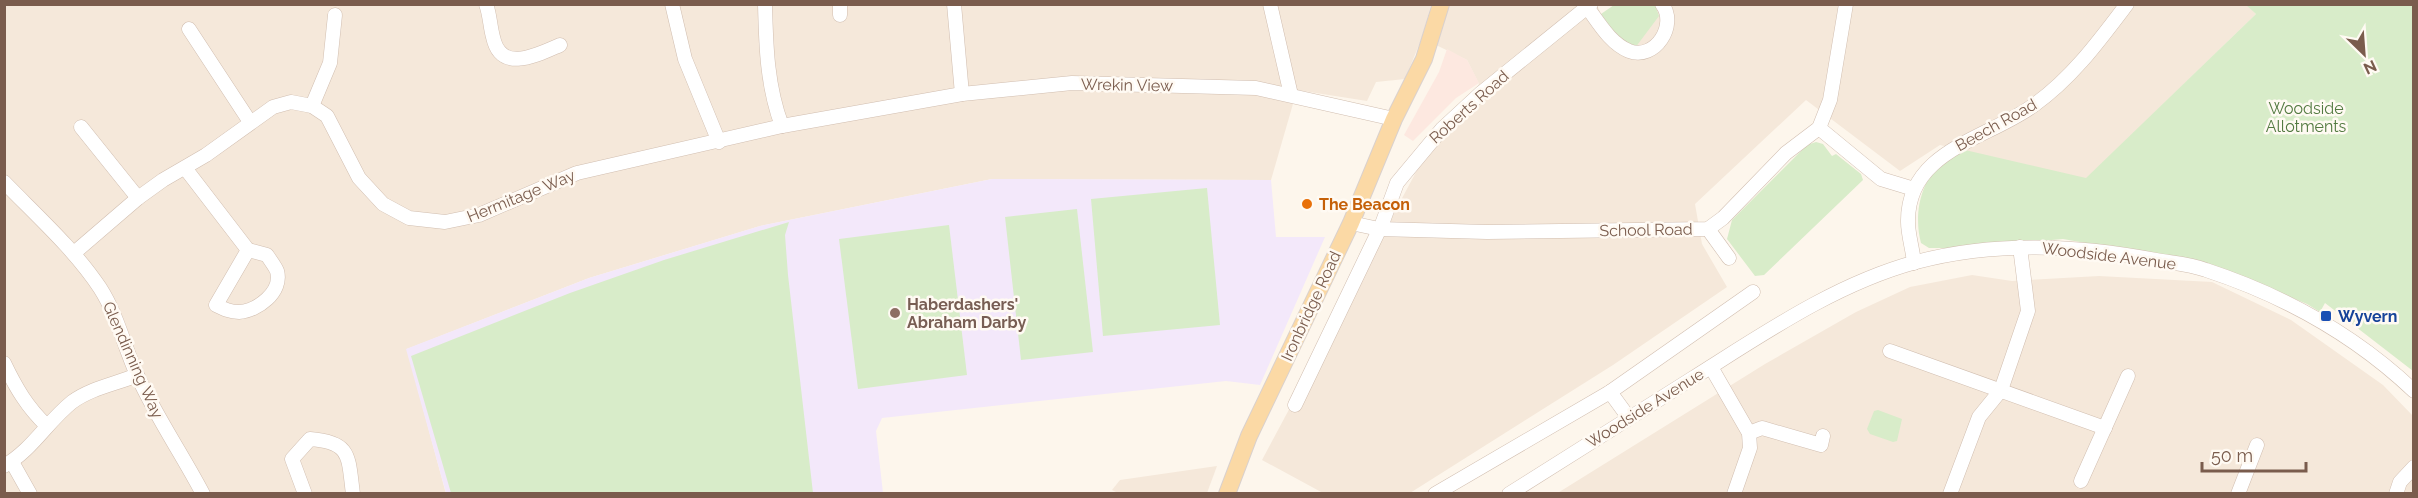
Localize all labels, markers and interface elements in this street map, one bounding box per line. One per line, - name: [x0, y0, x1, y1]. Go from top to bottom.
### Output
- north arrow: [2334, 24, 2394, 84]
- text: N: [2361, 56, 2380, 78]
- street label: Roberts Road: [1425, 66, 1513, 148]
- street label: Wrekin View: [1081, 75, 1173, 95]
- street label: Beech Road: [1952, 95, 2040, 155]
- park label: Woodside Allotments: [2266, 99, 2347, 136]
- street label: Hermitage Way: [464, 166, 578, 226]
- place label: The Beacon: [1319, 195, 1410, 214]
- marker: The Beacon: [1300, 197, 1314, 211]
- street label: School Road: [1599, 220, 1693, 240]
- street label: Woodside Avenue: [2041, 238, 2177, 274]
- street label: Ironbridge Road: [1277, 248, 1345, 364]
- place label: Haberdashers' Abraham Darby: [907, 295, 1026, 332]
- street label: Glendinning Way: [99, 299, 167, 422]
- marker: Haberdashers' Abraham Darby: [888, 306, 902, 320]
- place label: Wyvern: [2338, 307, 2397, 326]
- marker: Wyvern: [2319, 309, 2333, 323]
- street label: Woodside Avenue: [1583, 364, 1707, 452]
- scale bar: [2202, 435, 2306, 473]
- text: 50 m: [2211, 445, 2253, 466]

